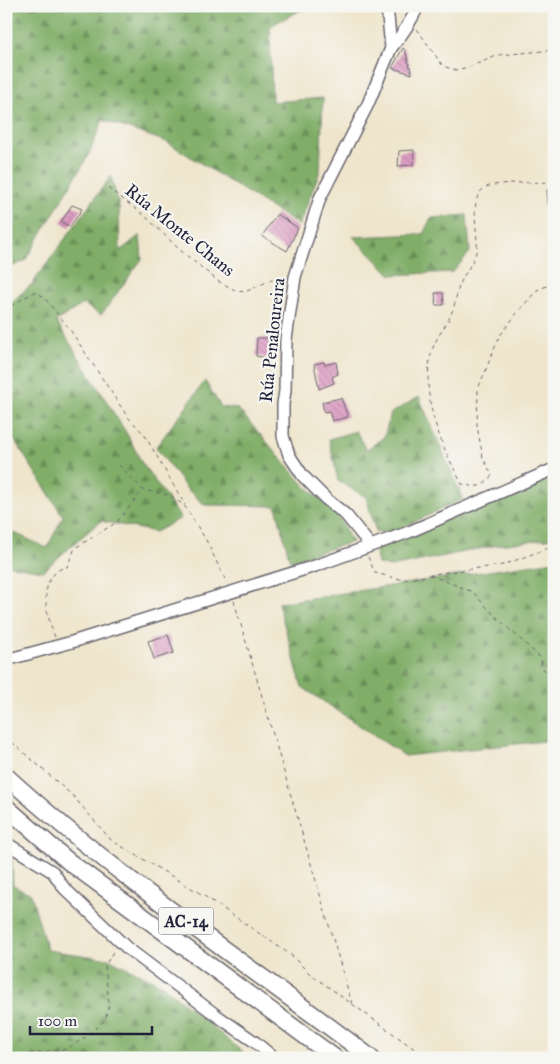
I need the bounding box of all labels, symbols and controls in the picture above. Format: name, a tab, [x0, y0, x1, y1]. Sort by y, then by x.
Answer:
street label: Rúa Monte Chans	[121, 179, 239, 281]
street label: Rúa Penaloureira	[255, 276, 290, 403]
road number: AC-14	[158, 908, 214, 934]
scale bar	[30, 1004, 152, 1036]
text: 100 m	[38, 1012, 78, 1030]

